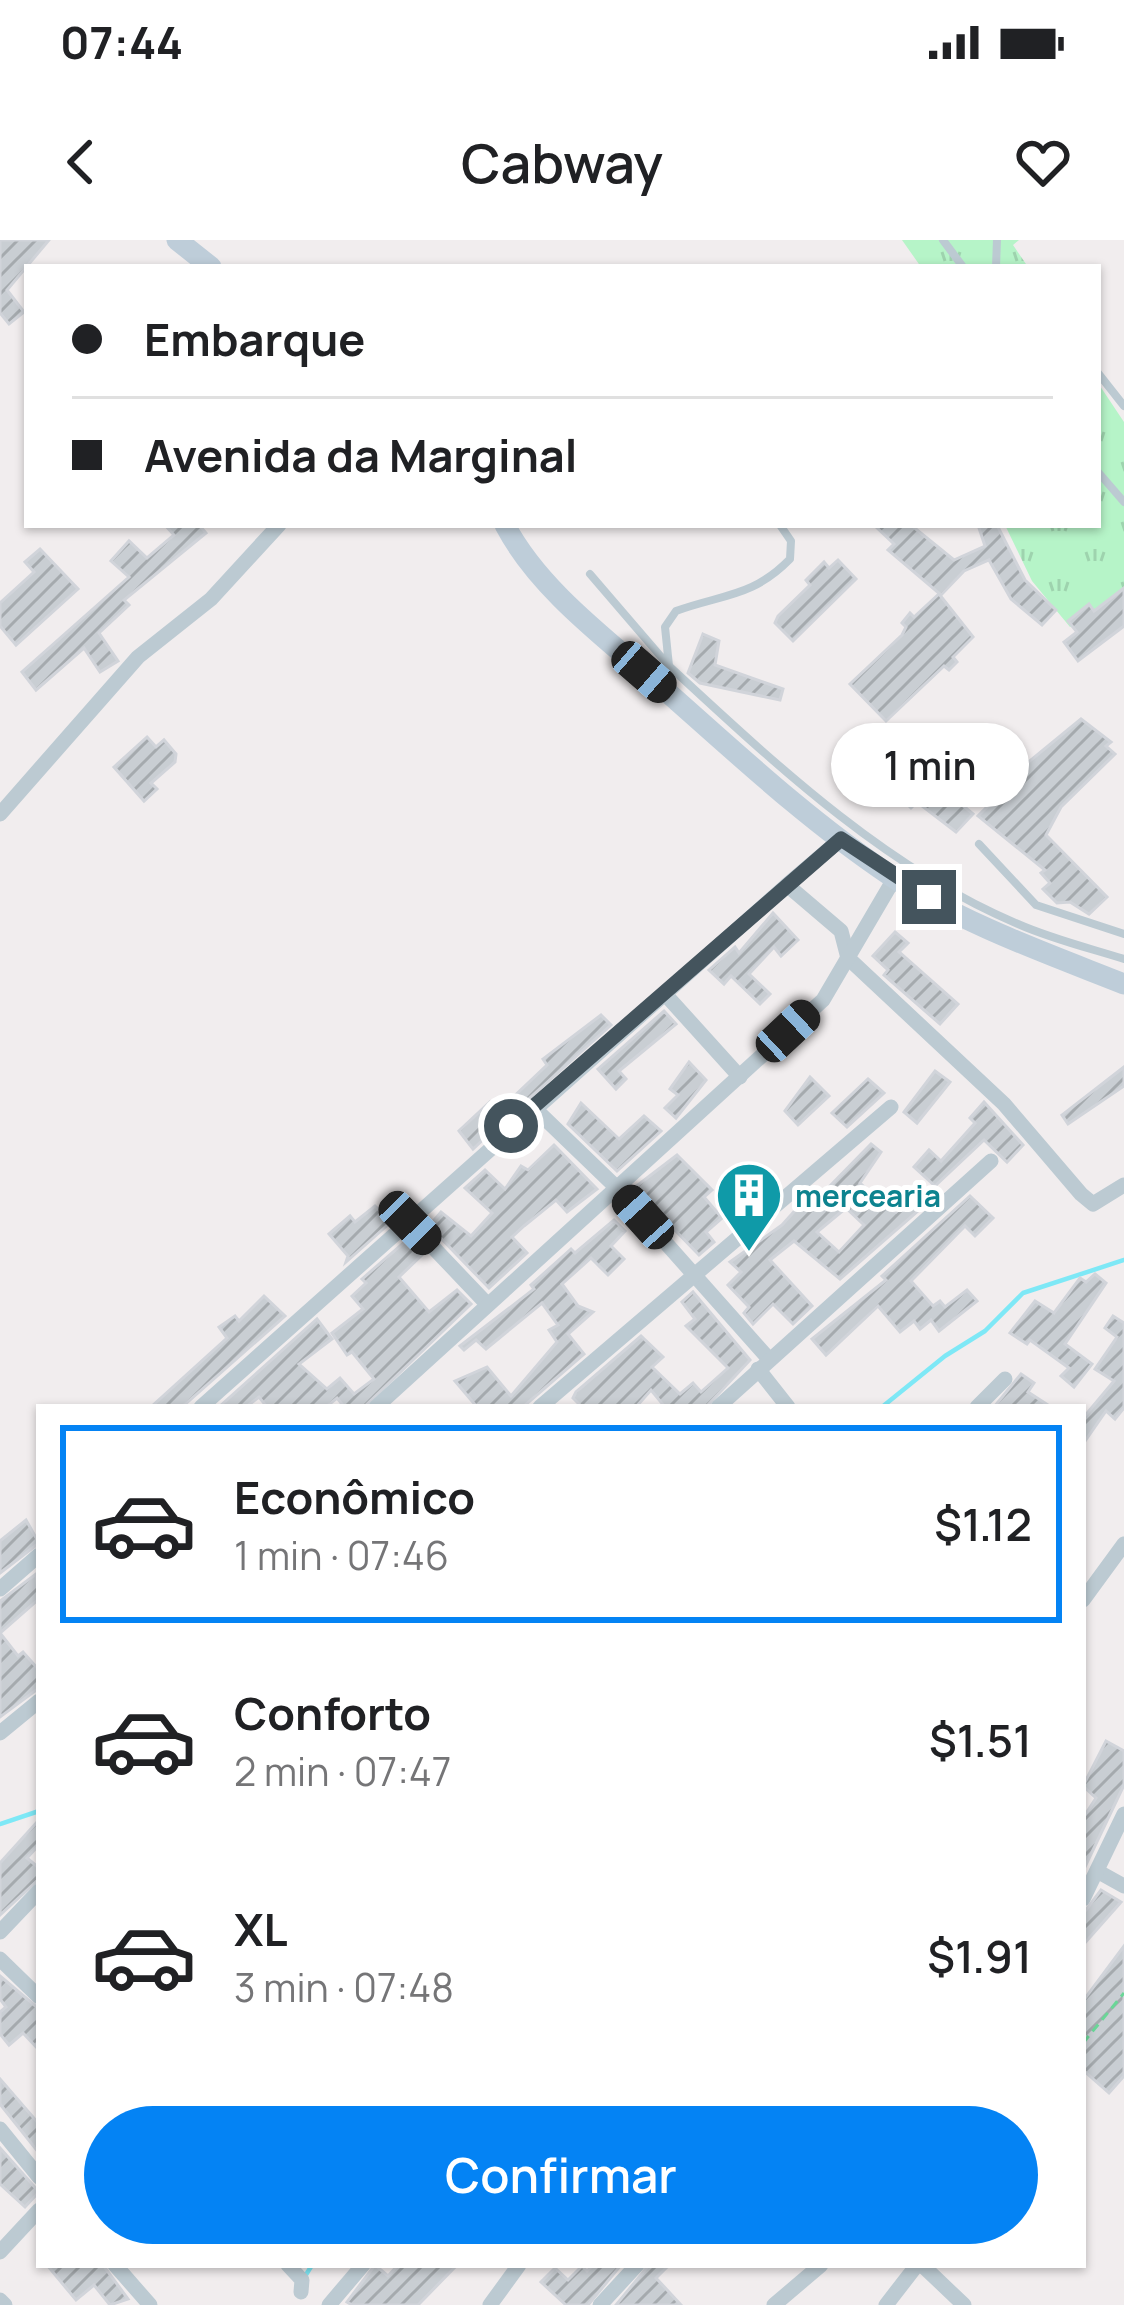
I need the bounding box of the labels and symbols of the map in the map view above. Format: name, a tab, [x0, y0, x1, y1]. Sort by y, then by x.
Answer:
car	[605, 635, 683, 709]
callout: 1 min	[830, 723, 1028, 807]
route end	[902, 870, 956, 924]
car	[749, 993, 827, 1069]
route start	[484, 1099, 538, 1153]
building icon: mercearia	[714, 1160, 784, 1254]
place label: mercearia	[795, 1175, 941, 1216]
car	[606, 1178, 680, 1256]
car	[372, 1185, 448, 1261]

